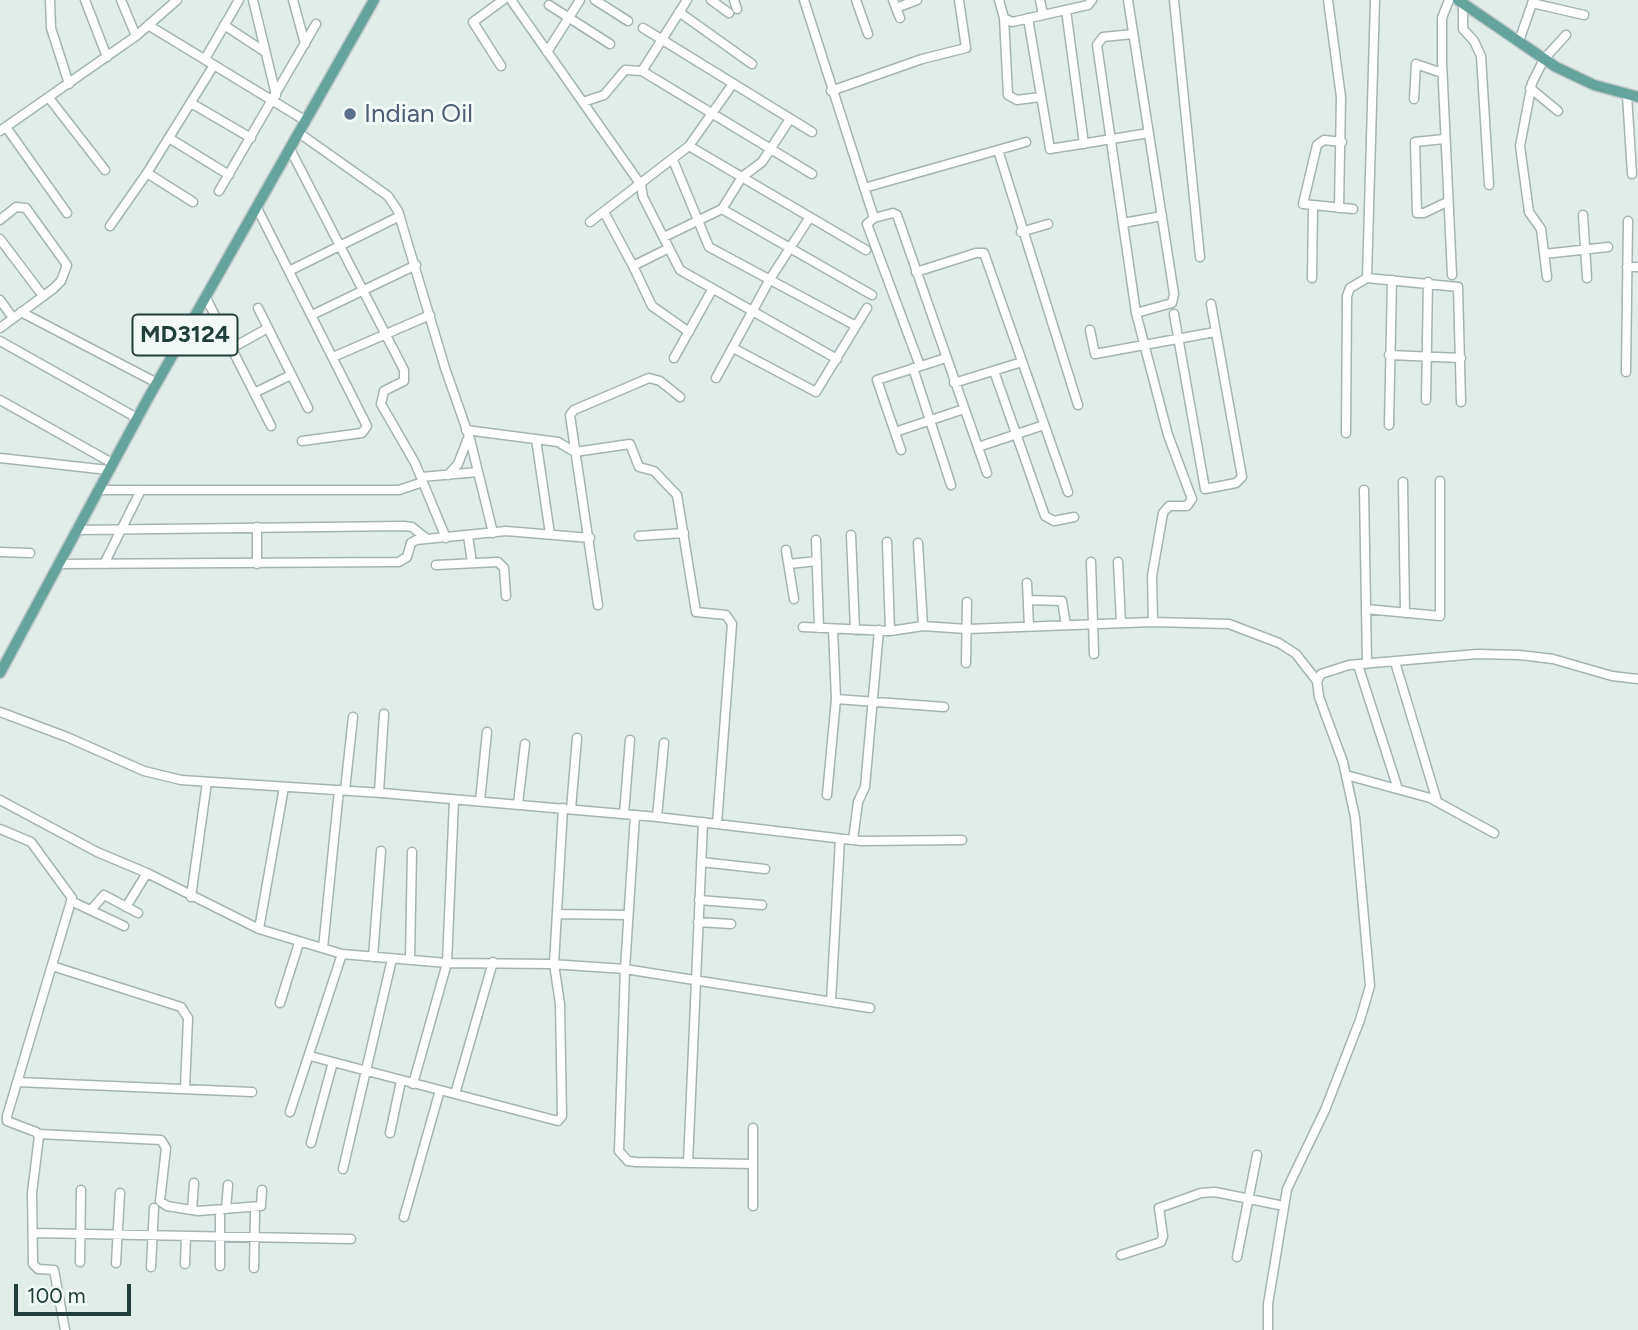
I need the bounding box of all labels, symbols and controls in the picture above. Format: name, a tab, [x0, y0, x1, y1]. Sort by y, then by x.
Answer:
place label: Indian Oil	[364, 98, 473, 130]
marker: Indian Oil	[342, 106, 358, 122]
road number: MD3124	[132, 314, 238, 356]
scale bar	[18, 1270, 135, 1314]
text: 100 m	[27, 1283, 86, 1308]

